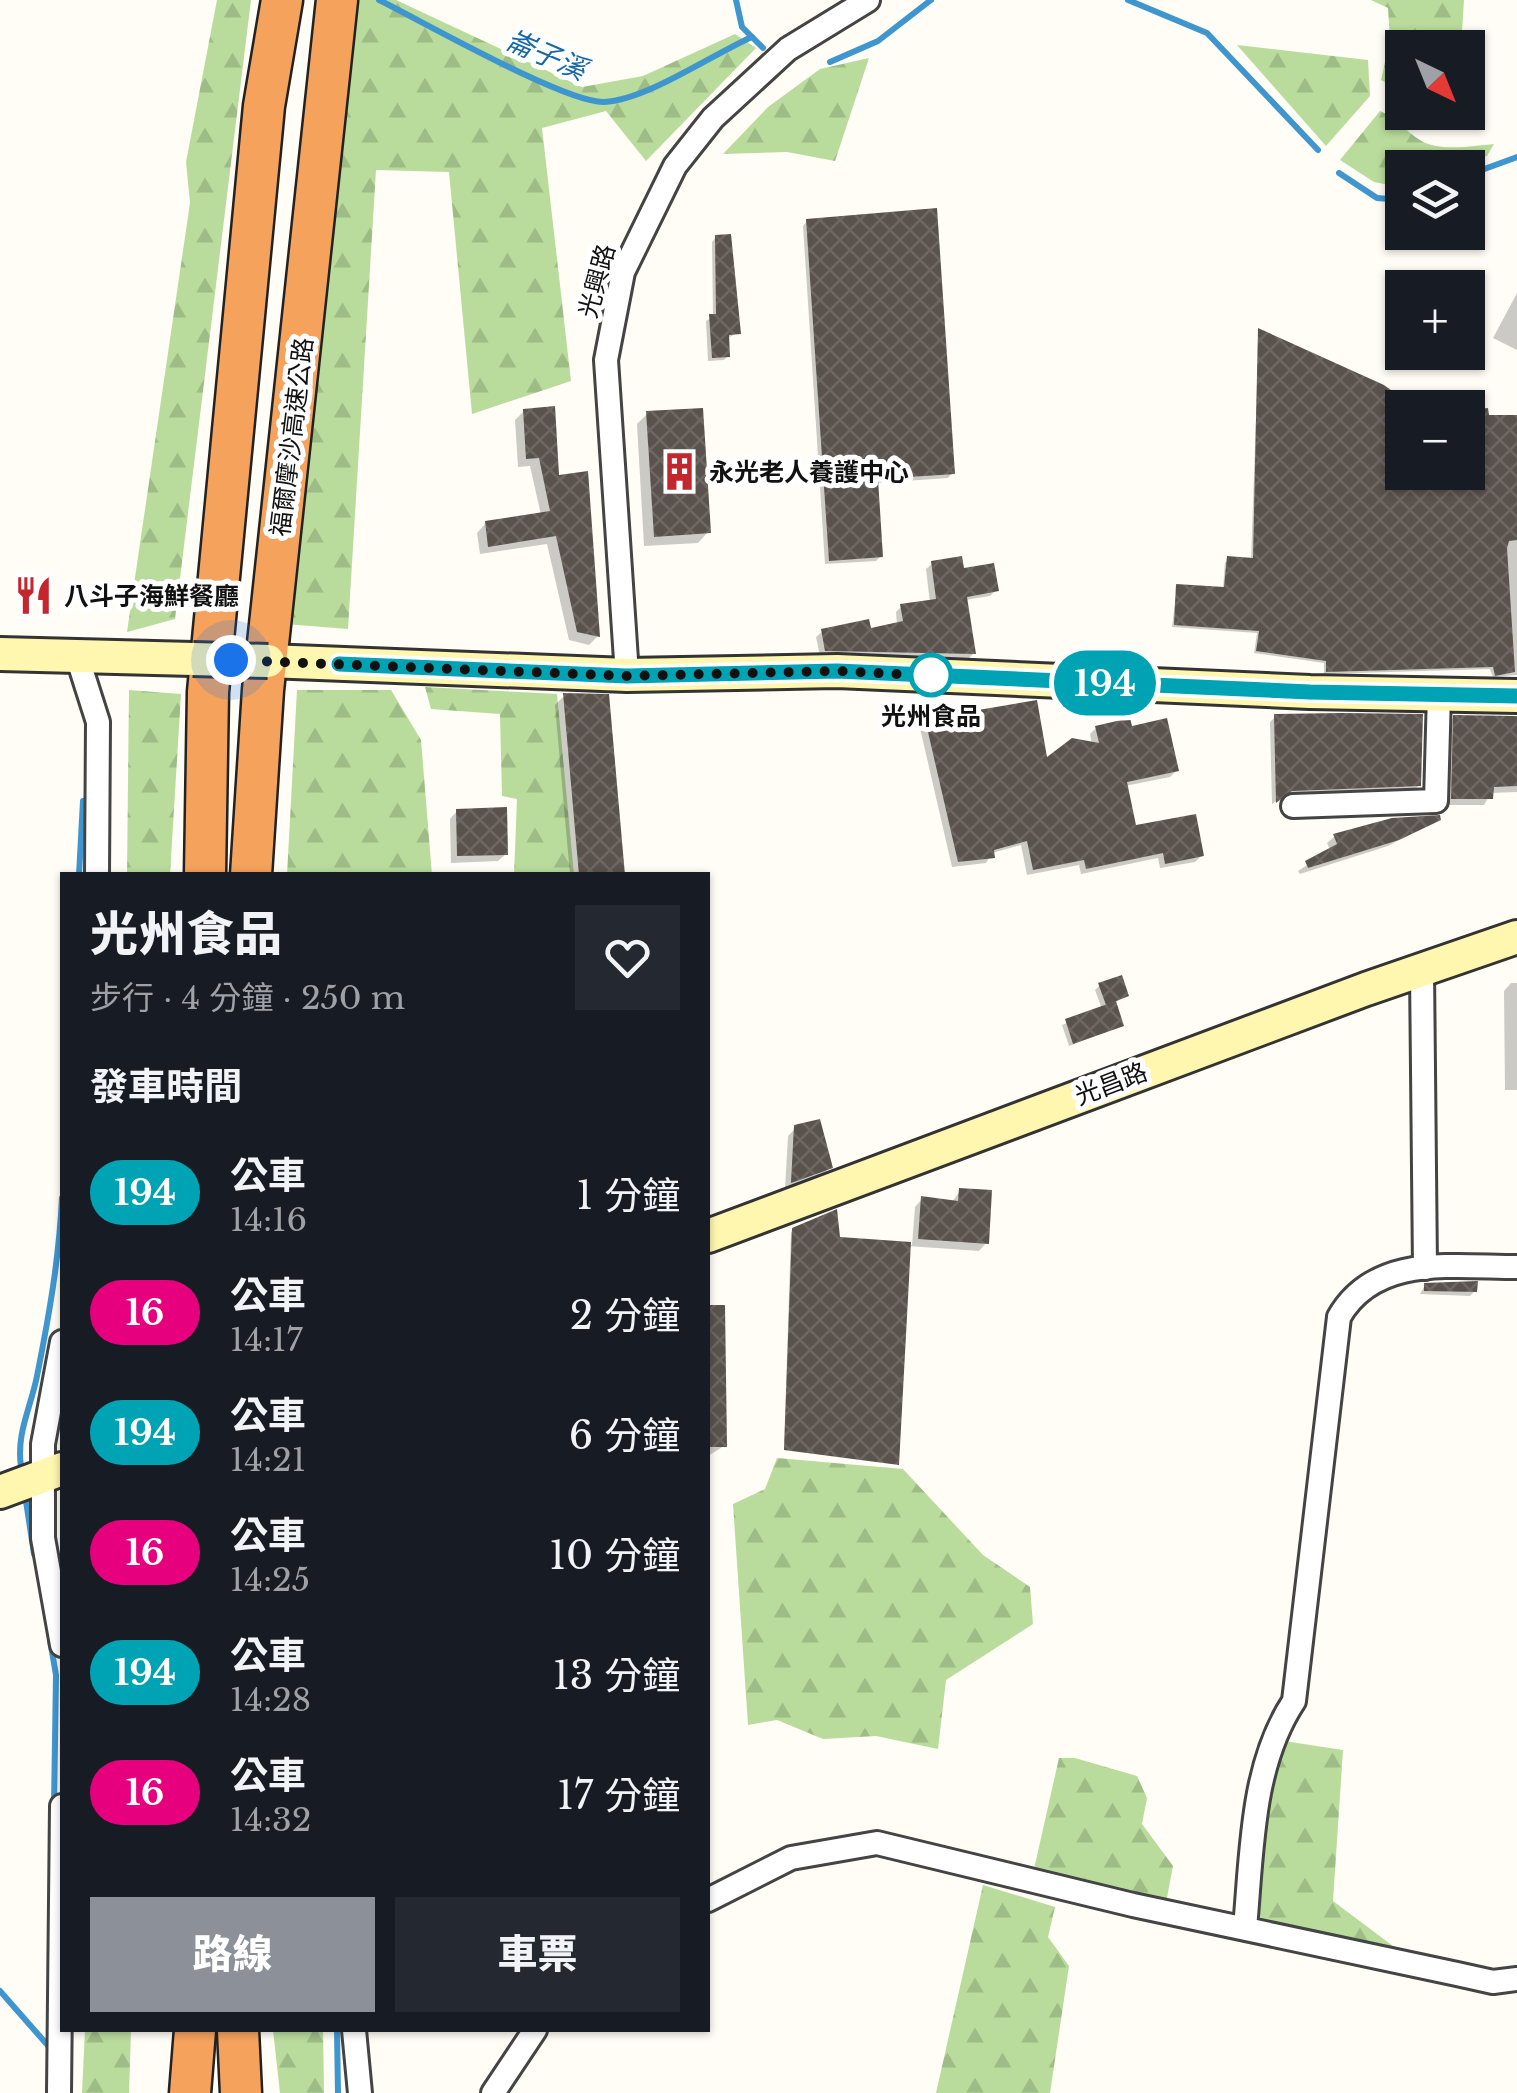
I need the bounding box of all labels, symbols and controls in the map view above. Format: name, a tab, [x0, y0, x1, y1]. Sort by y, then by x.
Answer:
water label: 崙子溪	[500, 22, 595, 89]
north arrow	[1385, 30, 1485, 130]
map controls	[1385, 30, 1485, 490]
button: layers	[1385, 150, 1485, 250]
street label: 光興路	[572, 241, 622, 321]
button: +	[1385, 270, 1485, 370]
street label: 福爾摩沙高速公路	[264, 336, 320, 538]
button: −	[1385, 390, 1485, 490]
building icon: 永光老人養護中心	[658, 451, 700, 493]
place label: 永光老人養護中心	[709, 457, 909, 488]
restaurant icon: 八斗子海鮮餐廳	[13, 575, 55, 617]
place label: 八斗子海鮮餐廳	[64, 581, 239, 612]
your location	[206, 635, 256, 685]
line badge: 194	[1048, 650, 1162, 716]
marker: 光州食品	[910, 654, 952, 696]
text: 194	[1074, 662, 1136, 705]
place label: 光州食品	[881, 701, 981, 732]
text: 光州食品	[90, 904, 282, 964]
button: heart	[575, 905, 680, 1010]
text: 步行 · 4 分鐘 · 250 m	[90, 978, 405, 1018]
street label: 光昌路	[1070, 1056, 1152, 1112]
text: 發車時間	[90, 1063, 242, 1110]
text: 公車	[230, 1152, 306, 1199]
text: 194	[114, 1171, 176, 1214]
text: 1 分鐘	[576, 1172, 680, 1219]
text: 14:16	[230, 1200, 307, 1240]
text: 公車	[230, 1272, 306, 1319]
text: 16	[126, 1291, 164, 1334]
text: 2 分鐘	[570, 1292, 680, 1339]
text: 14:17	[230, 1320, 302, 1360]
text: 公車	[230, 1392, 306, 1439]
text: 194	[114, 1411, 176, 1454]
text: 6 分鐘	[569, 1412, 680, 1459]
text: 14:21	[230, 1440, 306, 1480]
text: 公車	[230, 1512, 306, 1559]
text: 16	[126, 1531, 164, 1574]
text: 10 分鐘	[549, 1532, 680, 1579]
text: 14:25	[230, 1560, 310, 1600]
text: 公車	[230, 1632, 306, 1679]
text: 194	[114, 1651, 176, 1694]
text: 13 分鐘	[553, 1652, 680, 1699]
text: 14:28	[230, 1680, 311, 1720]
text: 公車	[230, 1752, 306, 1799]
text: 16	[126, 1771, 164, 1814]
text: 17 分鐘	[557, 1772, 680, 1819]
text: 14:32	[230, 1800, 312, 1840]
button: 路線	[90, 1897, 375, 2012]
button: 車票	[395, 1897, 680, 2012]

